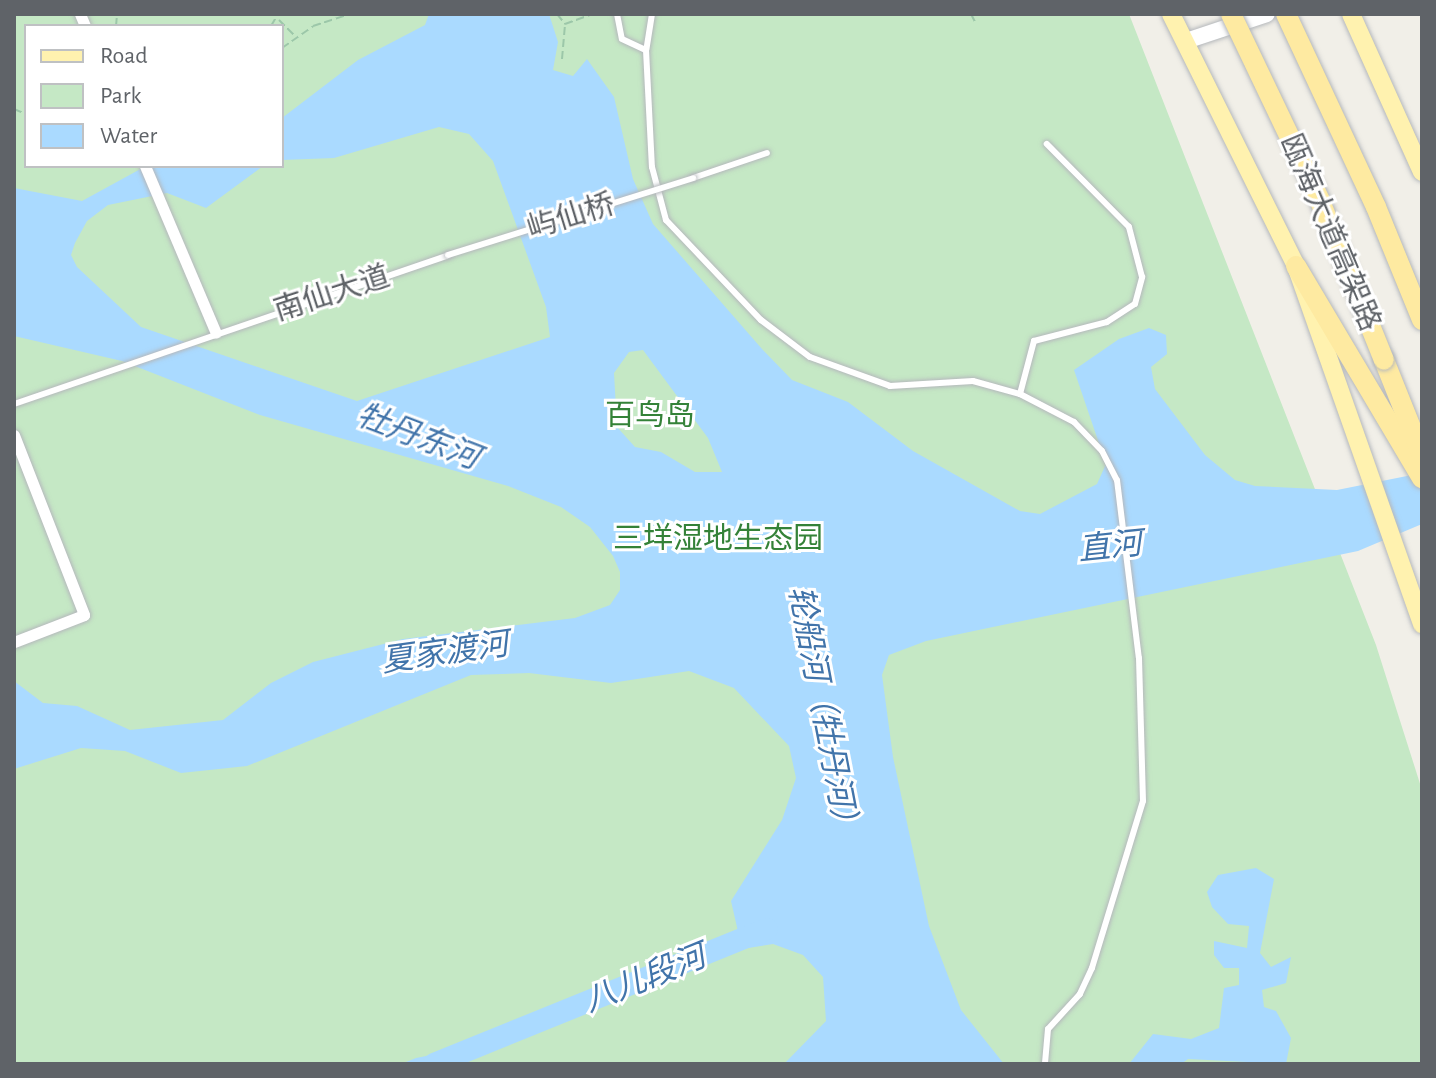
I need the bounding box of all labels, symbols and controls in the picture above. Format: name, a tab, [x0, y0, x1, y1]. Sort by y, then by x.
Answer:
legend	[24, 24, 284, 168]
text: Road	[100, 44, 148, 68]
text: Park	[100, 84, 141, 108]
text: Water	[100, 124, 157, 148]
street label: 瓯海大道高架路	[1272, 129, 1388, 337]
street label: 屿仙桥	[523, 187, 619, 247]
street label: 南仙大道	[269, 258, 395, 330]
water label: 牡丹东河	[351, 396, 485, 478]
park label: 百鸟岛	[605, 398, 695, 434]
park label: 三垟湿地生态园	[613, 521, 823, 557]
water label: 直河	[1076, 525, 1144, 569]
water label: 轮船河（牡丹河）	[780, 583, 866, 841]
water label: 夏家渡河	[379, 625, 511, 681]
water label: 八儿段河	[578, 937, 712, 1021]

